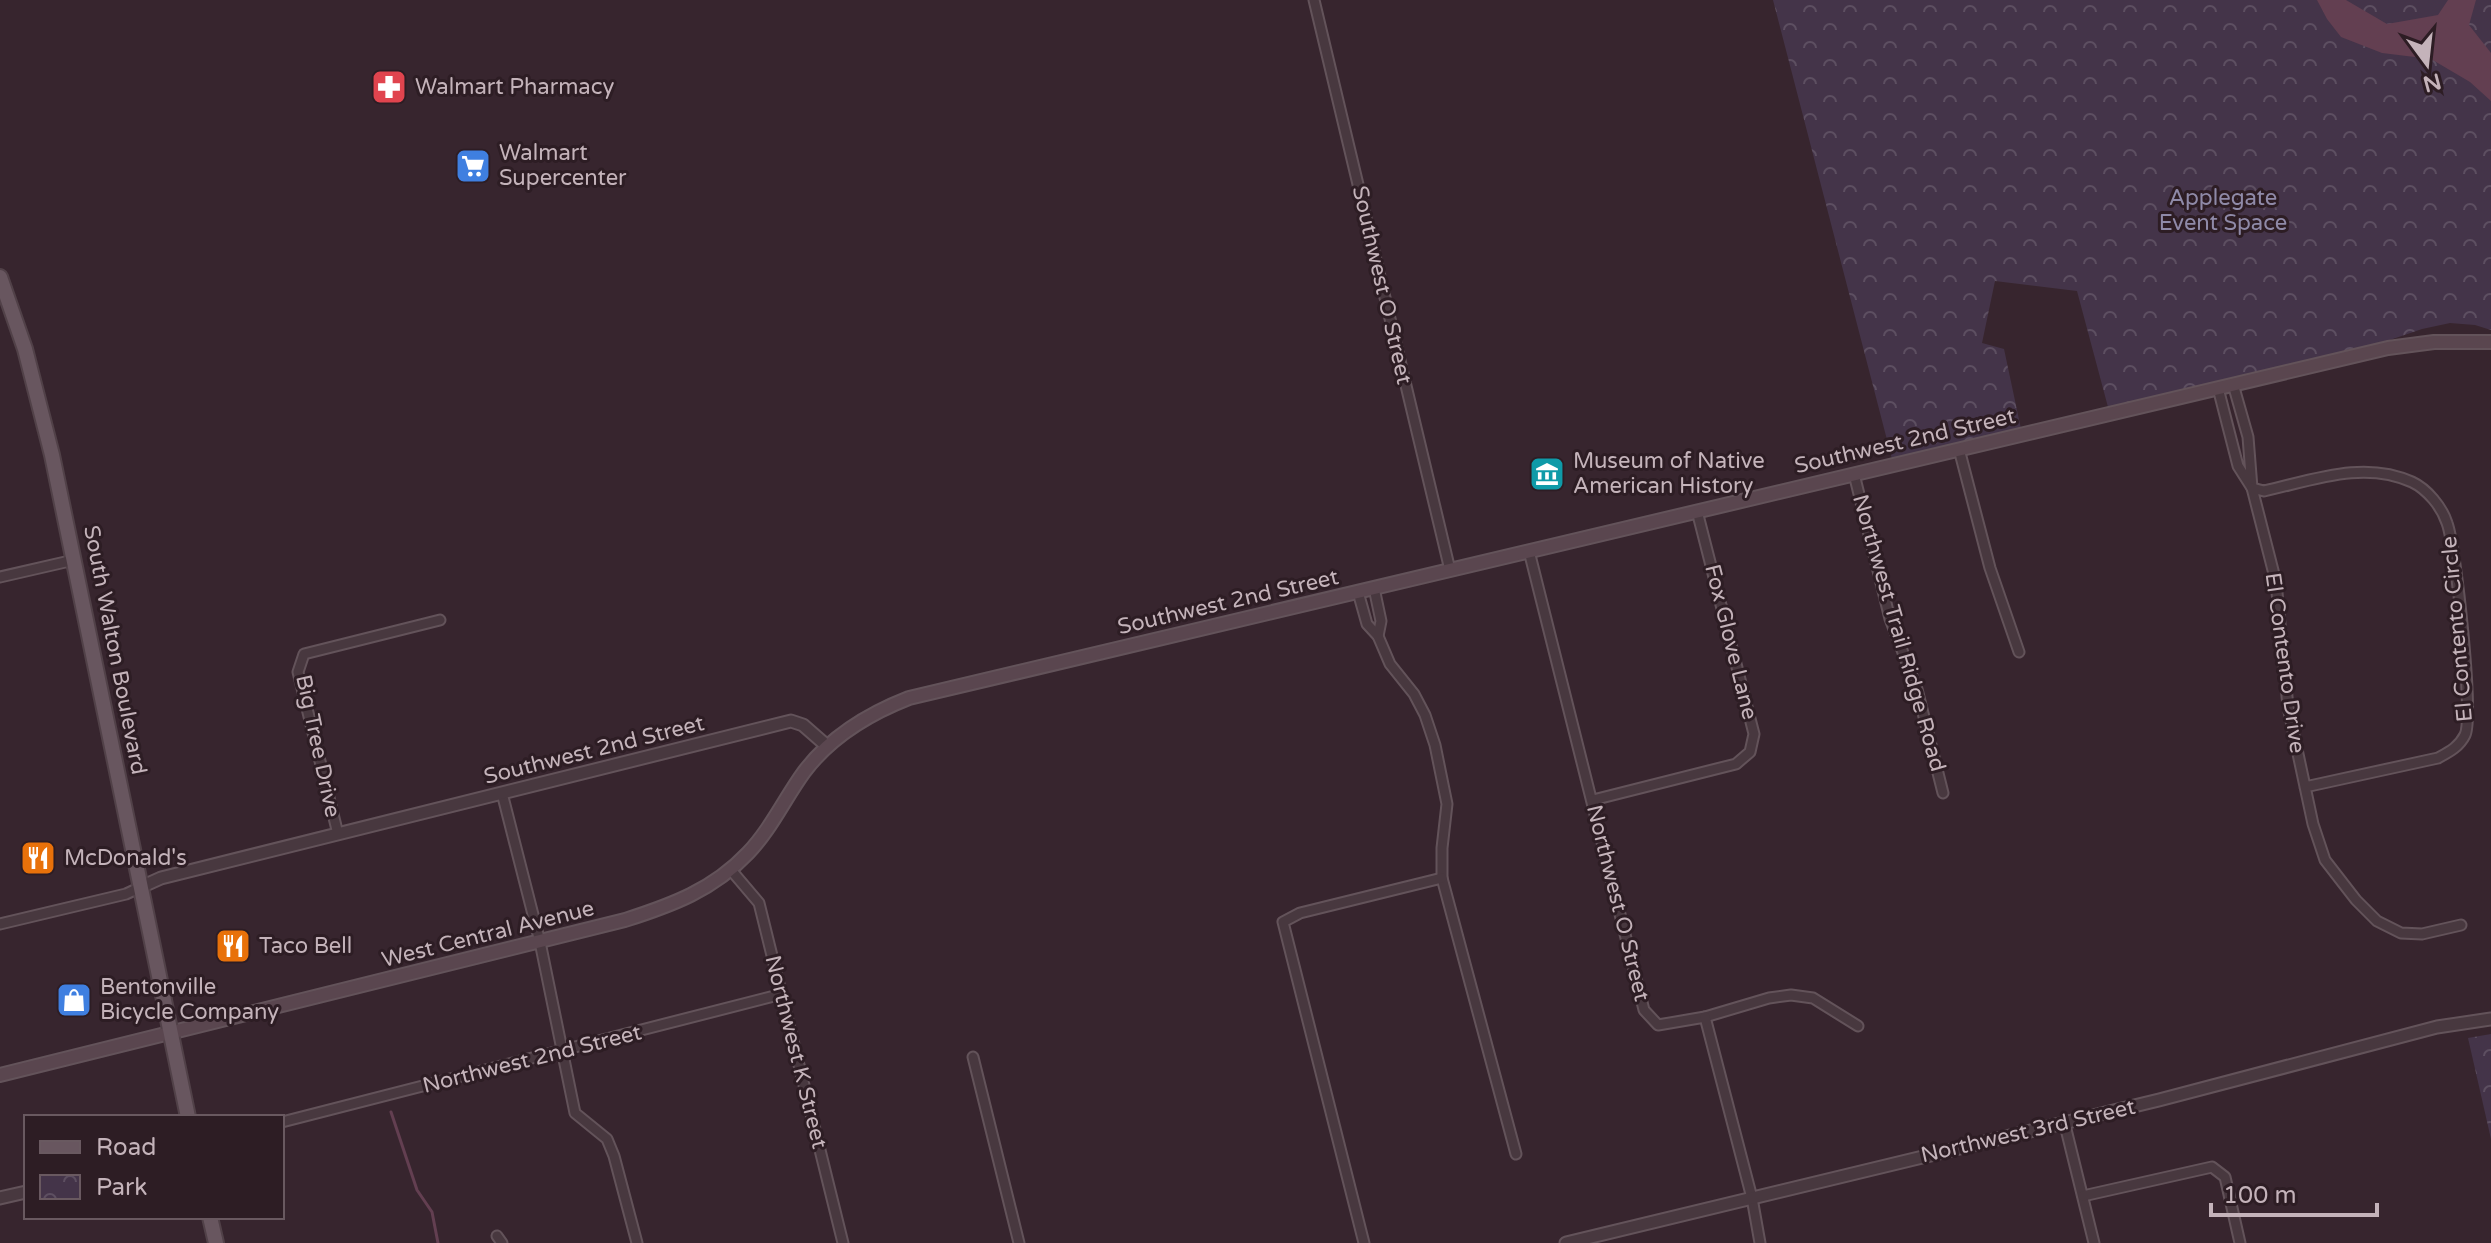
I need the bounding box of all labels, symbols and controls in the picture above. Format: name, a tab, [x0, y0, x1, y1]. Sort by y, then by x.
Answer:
north arrow	[2387, 24, 2467, 104]
pharmacy icon: Walmart Pharmacy	[370, 68, 408, 106]
text: N	[2420, 68, 2444, 97]
place label: Walmart Pharmacy	[415, 74, 614, 100]
place label: Walmart Supercenter	[499, 140, 627, 191]
supermarket icon: Walmart Supercenter	[454, 147, 492, 185]
street label: Southwest O Street	[1347, 183, 1417, 387]
park label: Applegate Event Space	[2159, 185, 2287, 236]
street label: Southwest 2nd Street	[1792, 403, 2018, 479]
place label: Museum of Native American History	[1573, 448, 1765, 499]
museum icon: Museum of Native American History	[1528, 455, 1566, 493]
street label: Northwest Trail Ridge Road	[1847, 491, 1951, 775]
street label: South Walton Boulevard	[78, 523, 152, 777]
street label: El Contento Circle	[2436, 535, 2478, 723]
street label: Fox Glove Lane	[1699, 562, 1763, 722]
street label: Southwest 2nd Street	[1115, 564, 1341, 640]
street label: El Contento Drive	[2259, 571, 2311, 755]
street label: Big Tree Drive	[290, 672, 346, 820]
street label: Southwest 2nd Street	[481, 710, 707, 790]
street label: Northwest O Street	[1581, 802, 1655, 1004]
restaurant icon: McDonald's	[19, 839, 57, 877]
place label: McDonald's	[64, 845, 187, 871]
street label: West Central Avenue	[379, 895, 597, 973]
restaurant icon: Taco Bell	[214, 927, 252, 965]
place label: Taco Bell	[259, 933, 352, 959]
street label: Northwest K Street	[759, 953, 833, 1151]
place label: Bentonville Bicycle Company	[100, 974, 279, 1025]
shop icon: Bentonville Bicycle Company	[55, 981, 93, 1019]
street label: Northwest 2nd Street	[420, 1019, 644, 1099]
street label: Northwest 3rd Street	[1918, 1094, 2138, 1168]
legend	[24, 1115, 284, 1219]
text: Road	[96, 1133, 156, 1162]
scale bar	[2211, 1167, 2377, 1217]
text: Park	[96, 1173, 147, 1202]
text: 100 m	[2223, 1181, 2297, 1210]

